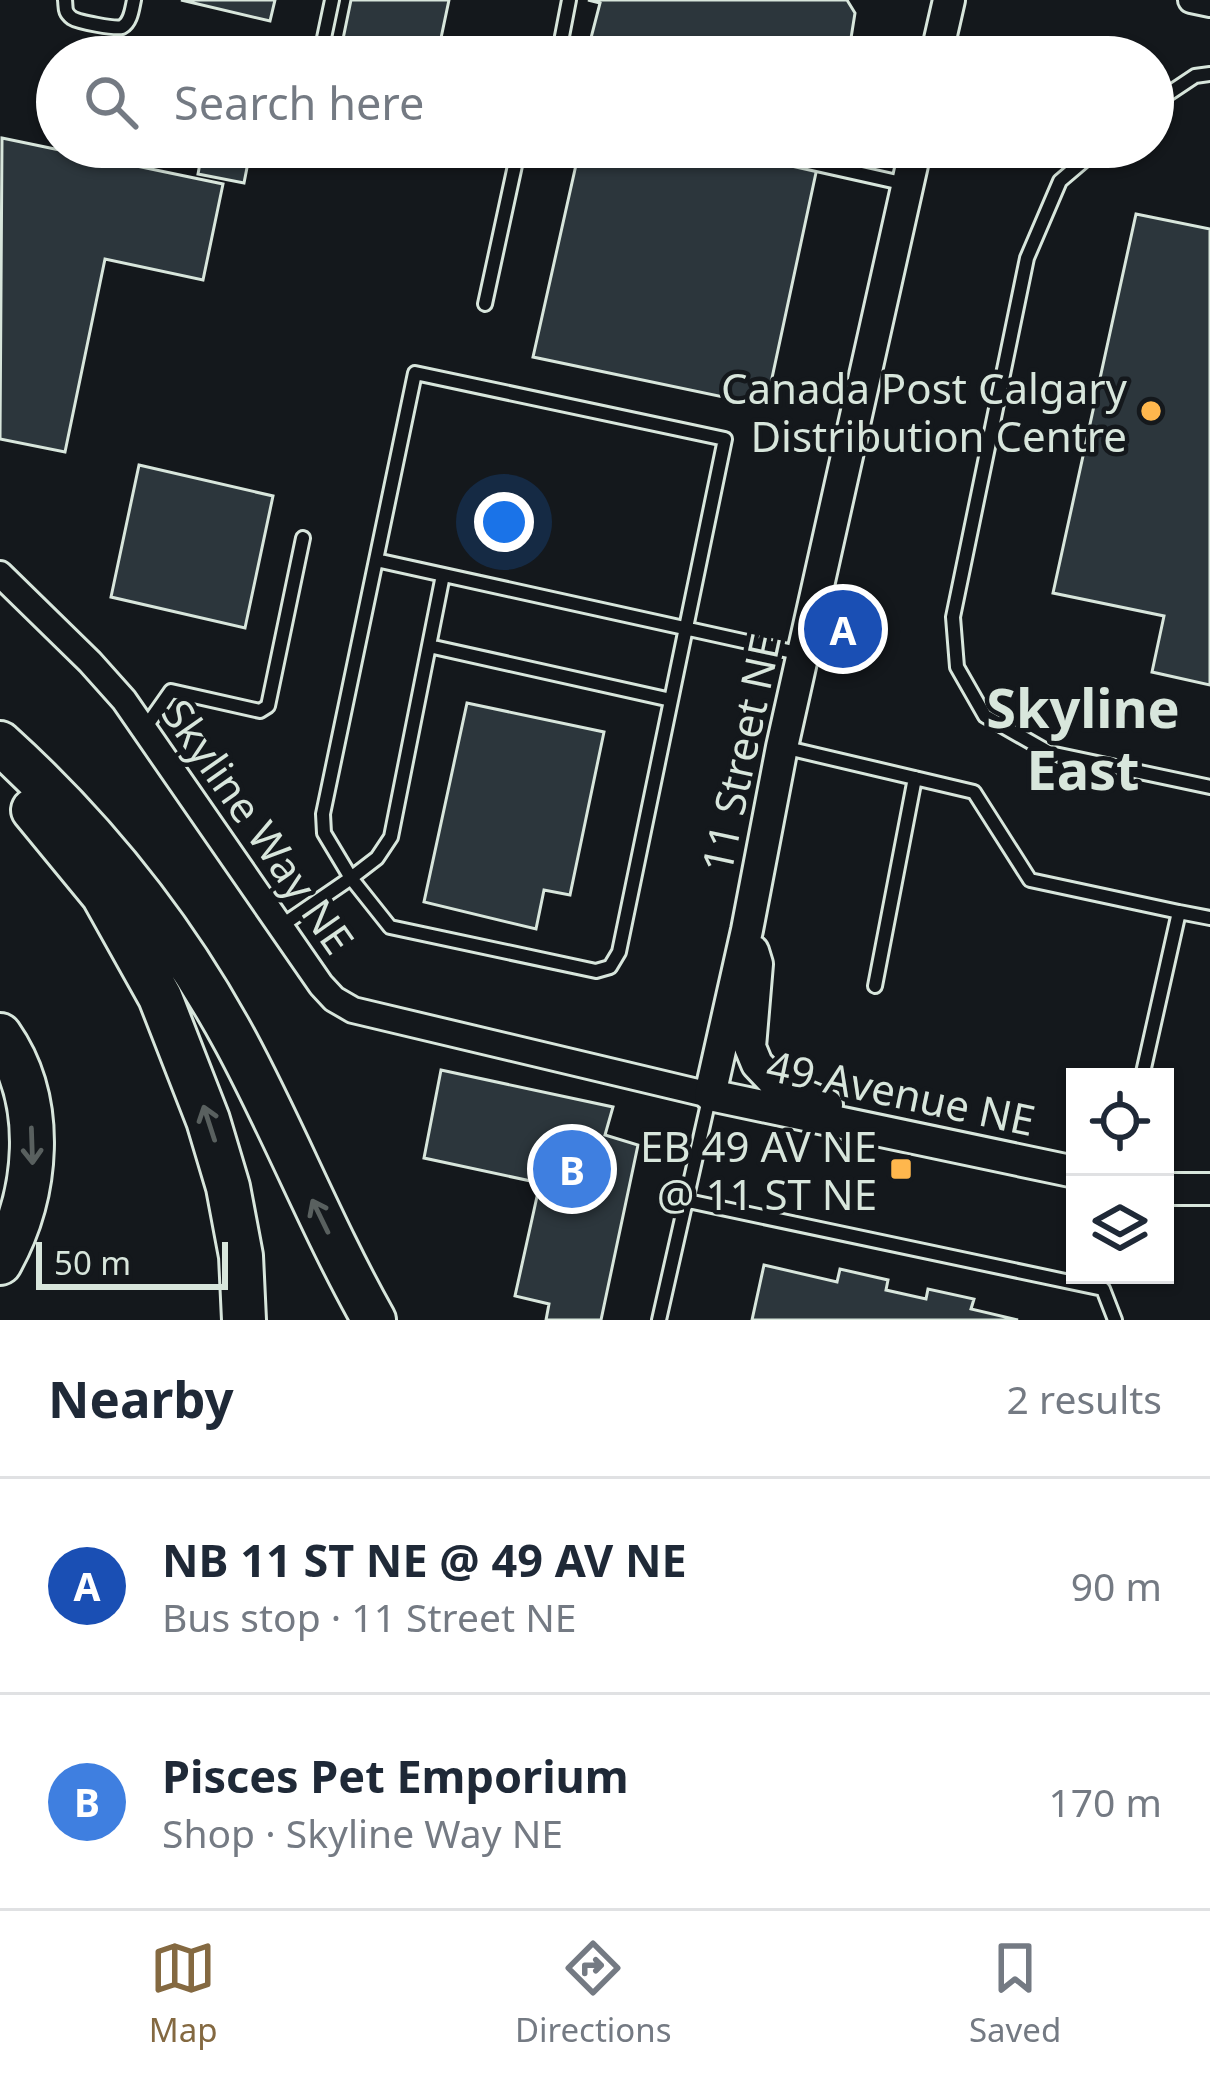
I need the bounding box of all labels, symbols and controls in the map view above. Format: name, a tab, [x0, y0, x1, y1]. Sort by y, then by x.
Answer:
search box	[36, 36, 1174, 168]
icon: search	[78, 69, 144, 135]
text: Search here	[174, 72, 424, 133]
place label: Canada Post Calgary Distribution Centre	[721, 359, 1128, 464]
marker: Canada Post Calgary Distribution Centre	[1138, 398, 1164, 424]
your location	[474, 492, 534, 552]
pin: A	[804, 584, 882, 674]
street label: 11 Street NE	[687, 629, 793, 877]
district label: Skyline East	[986, 670, 1180, 806]
street label: Skyline Way NE	[150, 687, 368, 965]
street label: 49 Avenue NE	[762, 1036, 1040, 1148]
map controls	[1066, 1068, 1174, 1284]
button: locate	[1066, 1068, 1174, 1176]
one-way arrow	[196, 1105, 218, 1143]
place label: EB 49 AV NE @ 11 ST NE	[640, 1117, 877, 1222]
pin: B	[533, 1124, 611, 1214]
one-way arrow	[20, 1126, 43, 1165]
marker: EB 49 AV NE @ 11 ST NE	[888, 1156, 914, 1182]
button: layers	[1066, 1176, 1174, 1284]
one-way arrow	[308, 1199, 331, 1234]
scale bar	[36, 1236, 228, 1289]
text: 50 m	[54, 1240, 131, 1285]
text: Nearby	[48, 1363, 234, 1433]
text: 2 results	[1007, 1372, 1162, 1425]
text: NB 11 ST NE @ 49 AV NE	[162, 1529, 687, 1590]
text: A	[74, 1559, 101, 1612]
text: 90 m	[1071, 1559, 1162, 1612]
text: Bus stop · 11 Street NE	[162, 1590, 576, 1643]
text: Pisces Pet Emporium	[162, 1745, 629, 1806]
text: B	[74, 1775, 100, 1828]
text: 170 m	[1048, 1775, 1162, 1828]
text: Shop · Skyline Way NE	[162, 1806, 563, 1859]
tab: Map	[149, 1935, 217, 2052]
tab: Directions	[515, 1935, 672, 2052]
tab: Saved	[969, 1935, 1061, 2052]

